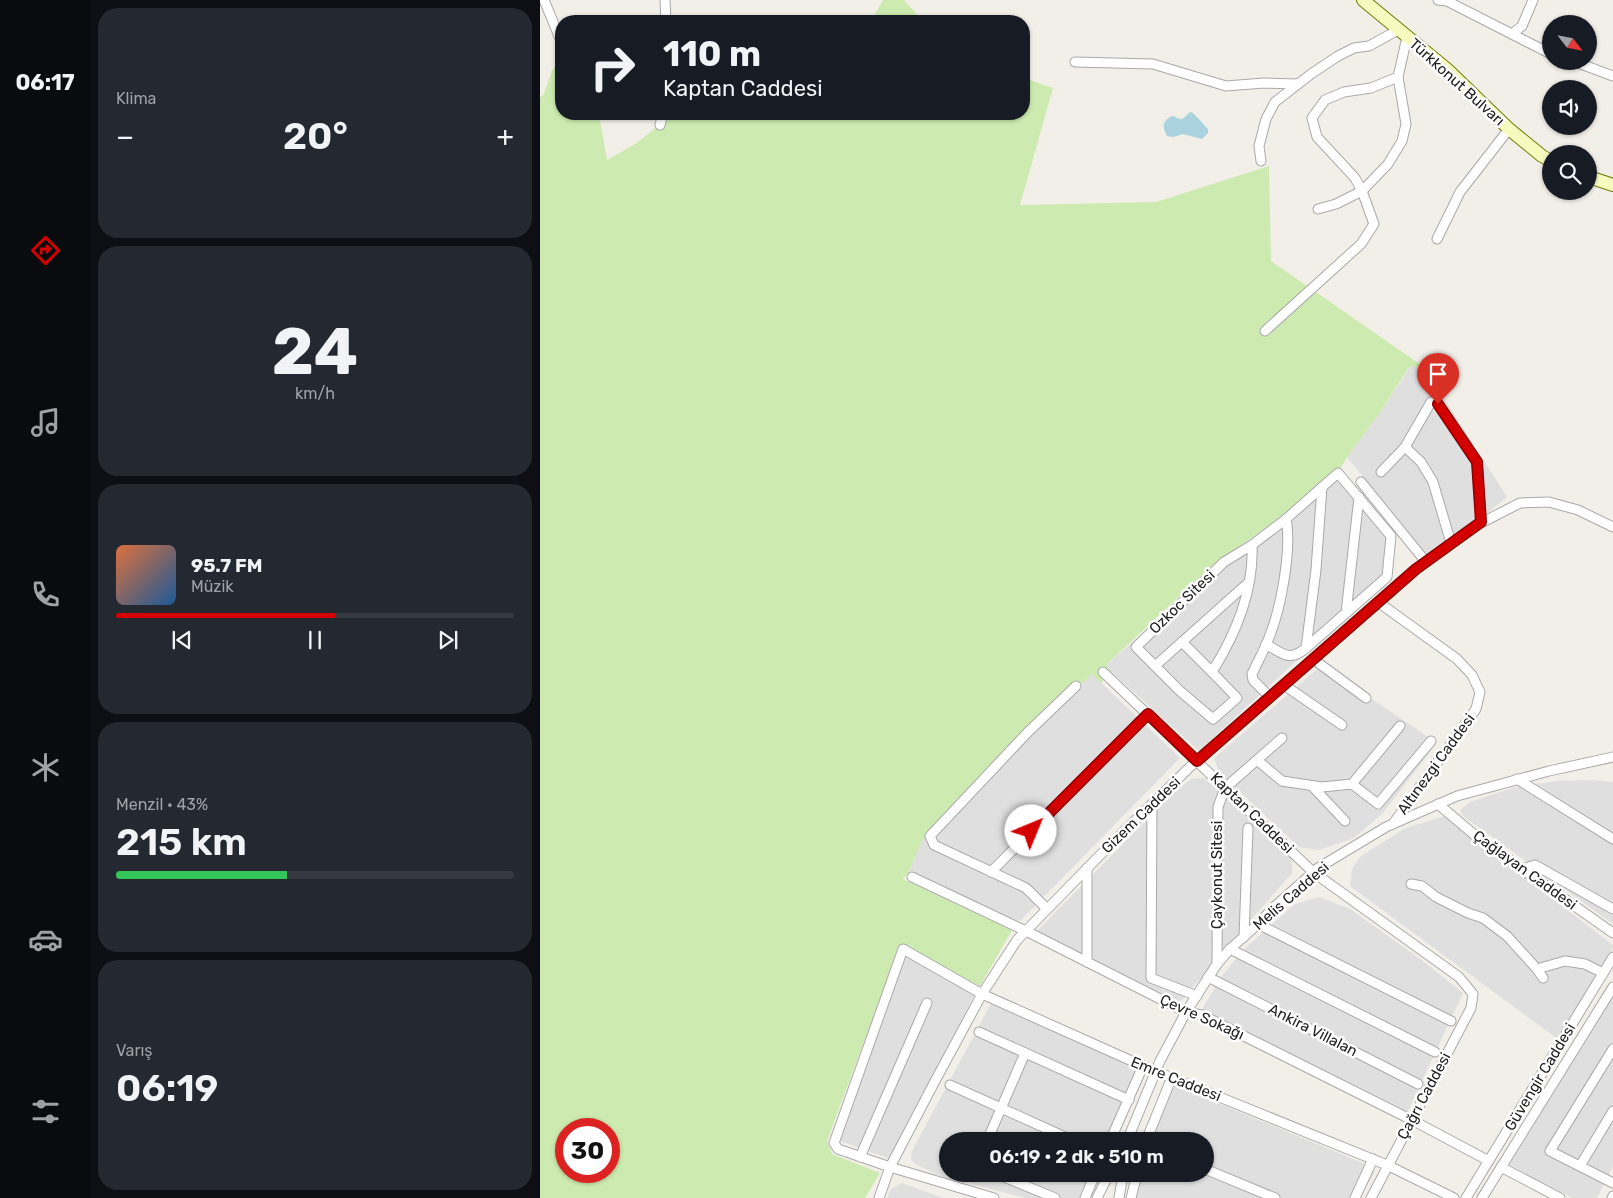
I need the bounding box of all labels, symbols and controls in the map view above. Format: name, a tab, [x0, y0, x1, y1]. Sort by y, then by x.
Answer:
north arrow	[1542, 15, 1598, 70]
map controls	[1542, 15, 1597, 200]
text: 110 m	[663, 33, 761, 75]
icon: right	[580, 35, 645, 100]
street label: Türkkonut Bulvarı	[1406, 35, 1508, 129]
text: 06:17	[15, 69, 75, 96]
text: Kaptan Caddesi	[663, 75, 823, 102]
button: sound	[1542, 80, 1597, 135]
text: Klima	[116, 89, 156, 108]
text: 20°	[283, 113, 348, 159]
text: −	[116, 120, 134, 153]
text: +	[497, 120, 514, 153]
button: search	[1542, 145, 1597, 200]
icon: directions	[28, 233, 63, 268]
text: 24	[272, 313, 358, 390]
pin	[1417, 353, 1459, 404]
icon: arrive	[1424, 360, 1452, 388]
text: km/h	[295, 384, 335, 403]
icon: music	[28, 405, 63, 440]
text: 95.7 FM	[191, 554, 263, 577]
street label: Ozkoc Sitesi	[1145, 566, 1219, 638]
icon: phone	[28, 577, 63, 612]
text: Müzik	[191, 577, 234, 596]
icon: previous	[168, 626, 196, 654]
icon: pause	[301, 626, 329, 654]
icon: next	[434, 626, 462, 654]
street label: Altınezgi Caddesi	[1393, 710, 1479, 818]
icon: climate	[28, 750, 63, 785]
street label: Kaptan Caddesi	[1207, 769, 1297, 857]
street label: Gizem Caddesi	[1098, 773, 1184, 857]
text: Menzil · 43%	[116, 795, 208, 814]
position arrow	[1004, 804, 1056, 856]
text: 215 km	[116, 819, 247, 865]
street label: Çaykonut Sitesi	[1208, 821, 1226, 929]
street label: Çağlayan Caddesi	[1470, 826, 1580, 914]
street label: Melis Caddesi	[1249, 858, 1333, 934]
icon: car	[28, 922, 63, 957]
street label: Çevre Sokağı	[1157, 990, 1247, 1044]
street label: Ankira Villalan	[1265, 1000, 1361, 1060]
street label: Güvengir Caddesi	[1501, 1020, 1579, 1134]
text: Varış	[116, 1041, 153, 1060]
street label: Çağrı Caddesi	[1394, 1049, 1454, 1143]
street label: Emre Caddesi	[1128, 1053, 1224, 1105]
text: 06:19	[116, 1065, 219, 1111]
icon: filters	[28, 1094, 63, 1129]
speed limit sign: 30	[555, 1118, 620, 1183]
text: 06:19 · 2 dk · 510 m	[989, 1145, 1164, 1168]

